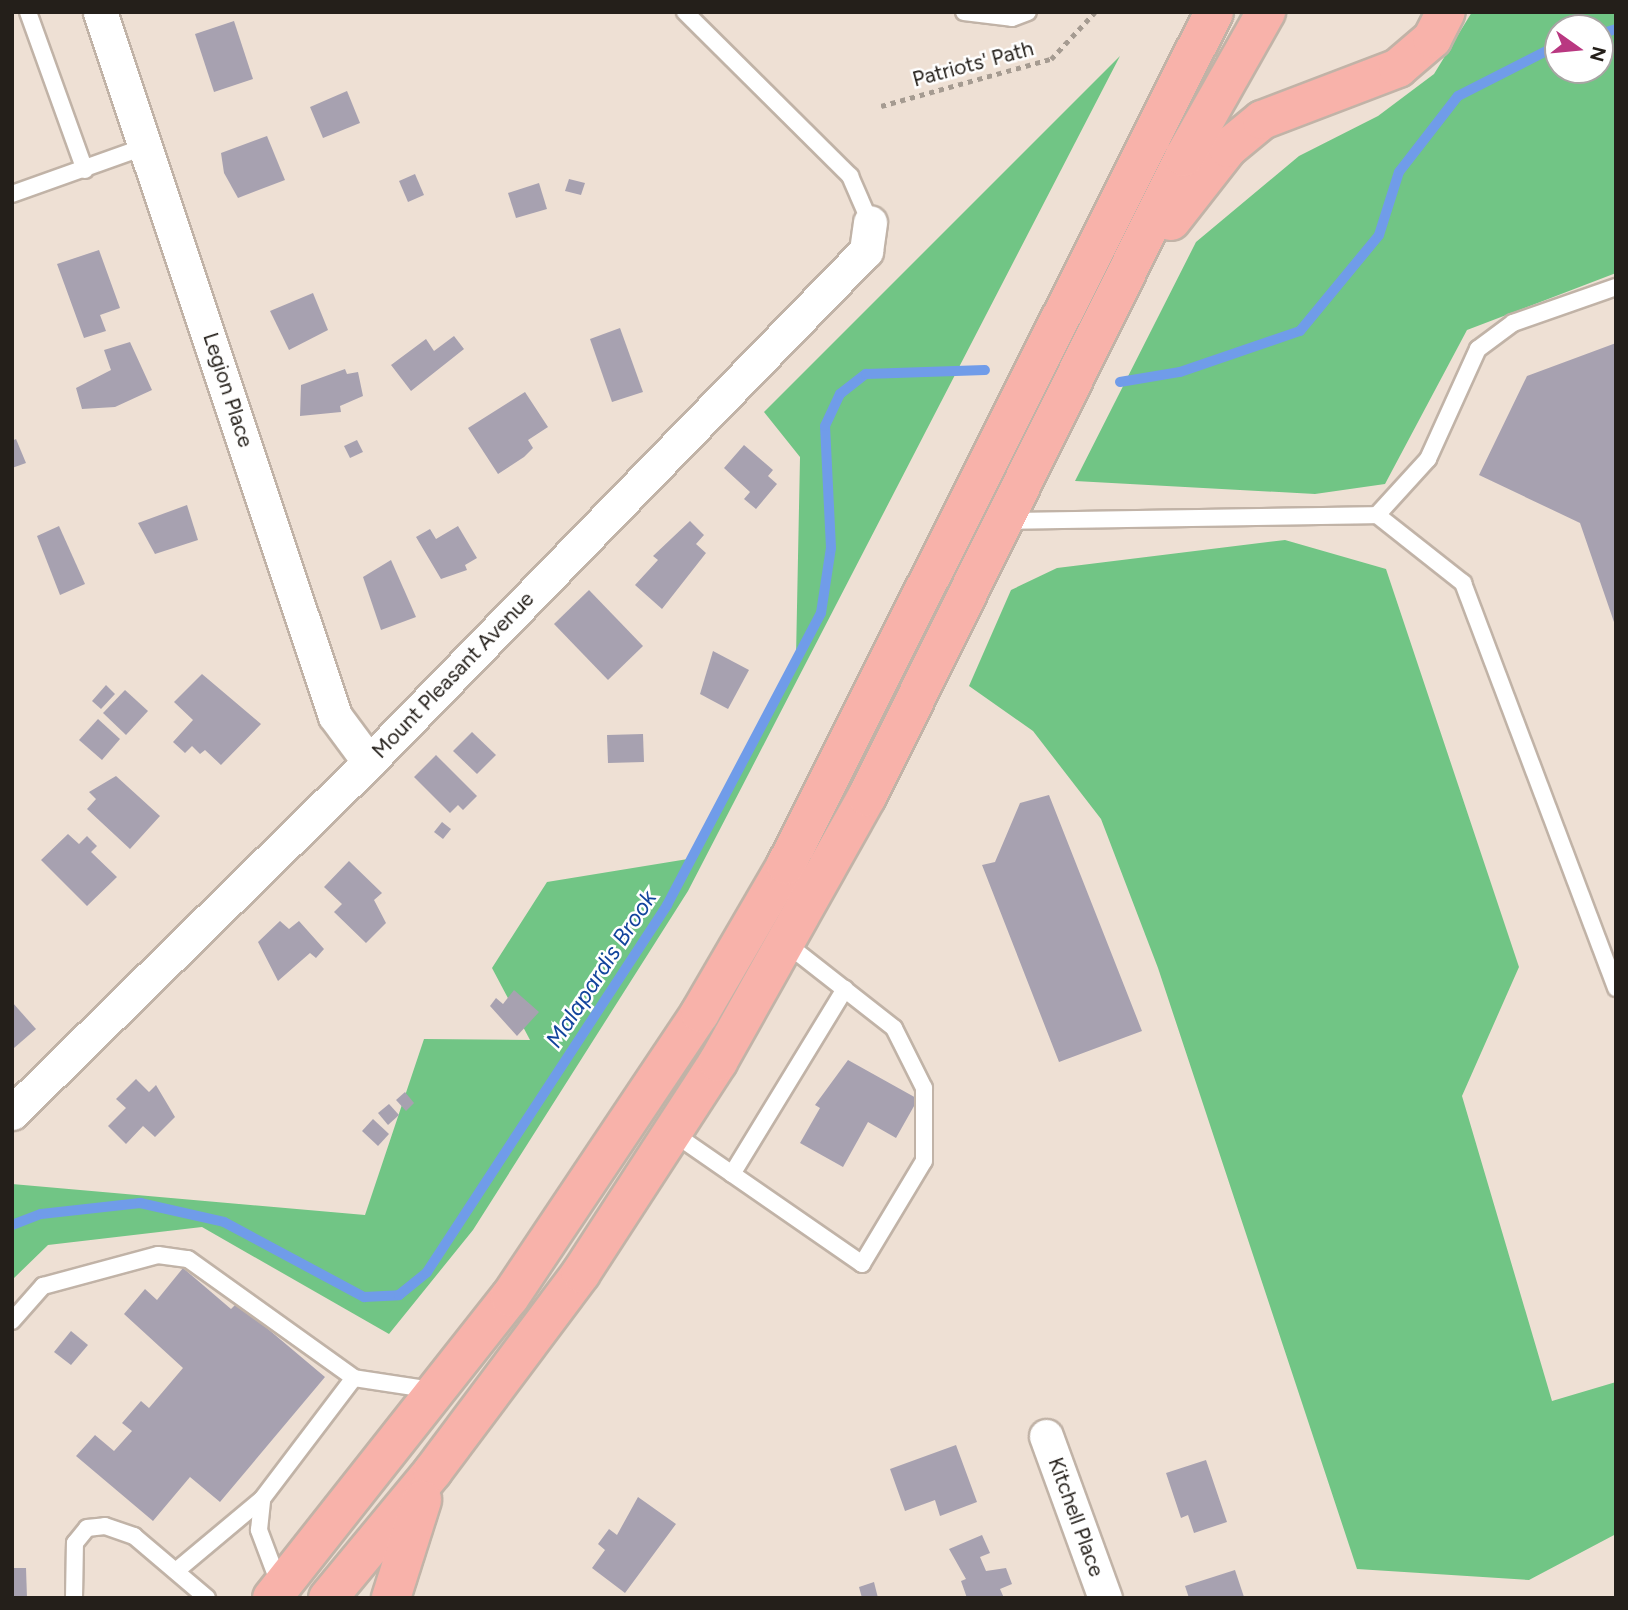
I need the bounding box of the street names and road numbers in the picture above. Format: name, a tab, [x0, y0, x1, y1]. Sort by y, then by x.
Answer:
street label: Patriots' Path	[910, 36, 1036, 92]
street label: Legion Place	[198, 330, 258, 450]
street label: Mount Pleasant Avenue	[367, 586, 539, 764]
street label: Kitchell Place	[1043, 1454, 1109, 1580]

